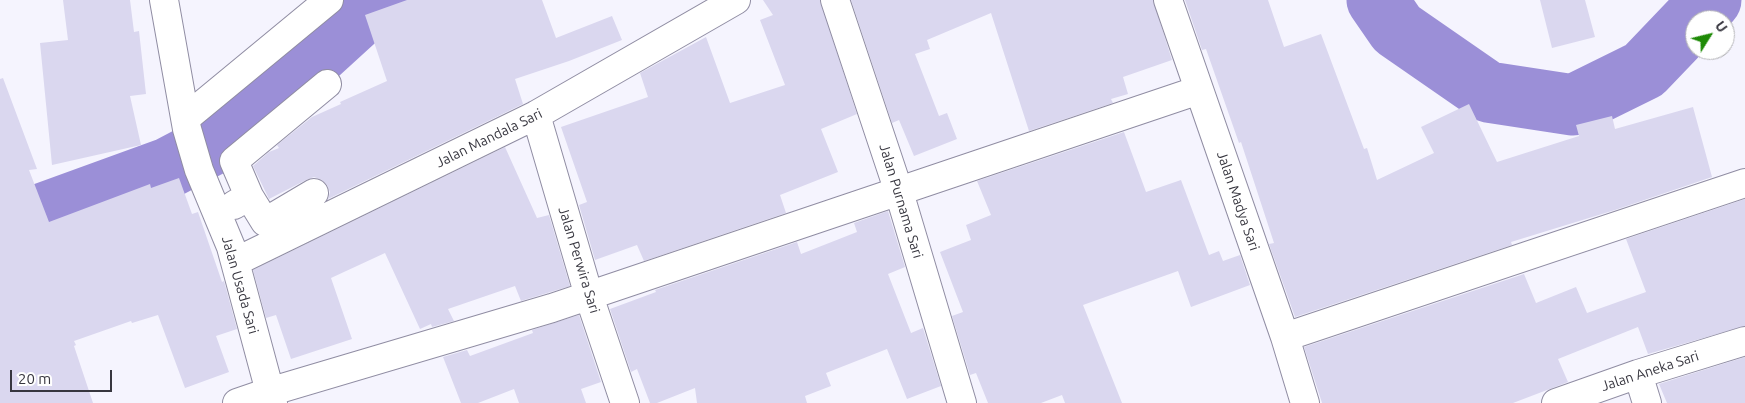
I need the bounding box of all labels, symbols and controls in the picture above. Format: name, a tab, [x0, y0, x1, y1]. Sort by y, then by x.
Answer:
north arrow	[1685, 10, 1735, 60]
text: U	[1712, 18, 1731, 35]
street label: Jalan Mandala Sari	[433, 105, 545, 171]
street label: Jalan Purnama Sari	[876, 142, 926, 260]
street label: Jalan Madya Sari	[1213, 149, 1263, 253]
street label: Jalan Perwira Sari	[555, 205, 603, 315]
street label: Jalan Usada Sari	[218, 234, 262, 336]
street label: Jalan Aneka Sari	[1599, 347, 1701, 395]
scale bar	[12, 360, 115, 392]
text: 20 m	[18, 370, 51, 387]

